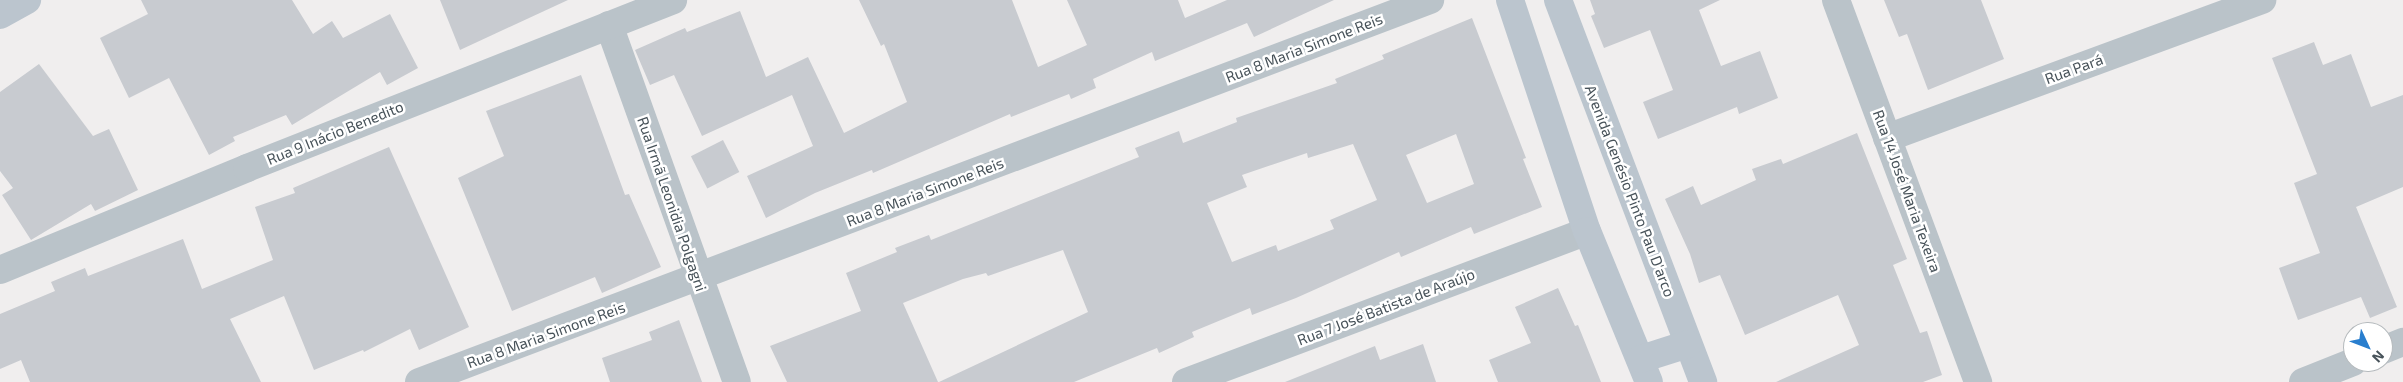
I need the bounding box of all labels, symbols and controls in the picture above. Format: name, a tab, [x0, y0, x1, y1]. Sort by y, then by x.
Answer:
street label: Rua 8 Maria Simone Reis	[1223, 10, 1385, 86]
street label: Rua Pará	[2042, 50, 2106, 88]
street label: Avenida Genésio Pinto Pau D'arco	[1581, 82, 1679, 300]
street label: Rua 9 Inácio Benedito	[264, 97, 406, 169]
street label: Rua 14 José Maria Texeira	[1869, 107, 1945, 275]
street label: Rua Irmã Leonidia Polgagni	[634, 114, 710, 294]
street label: Rua 8 Maria Simone Reis	[844, 154, 1006, 230]
street label: Rua 7 José Batista de Araújo	[1294, 265, 1478, 349]
street label: Rua 8 Maria Simone Reis	[464, 298, 628, 372]
north arrow	[2343, 322, 2393, 372]
text: N	[2369, 347, 2388, 366]

